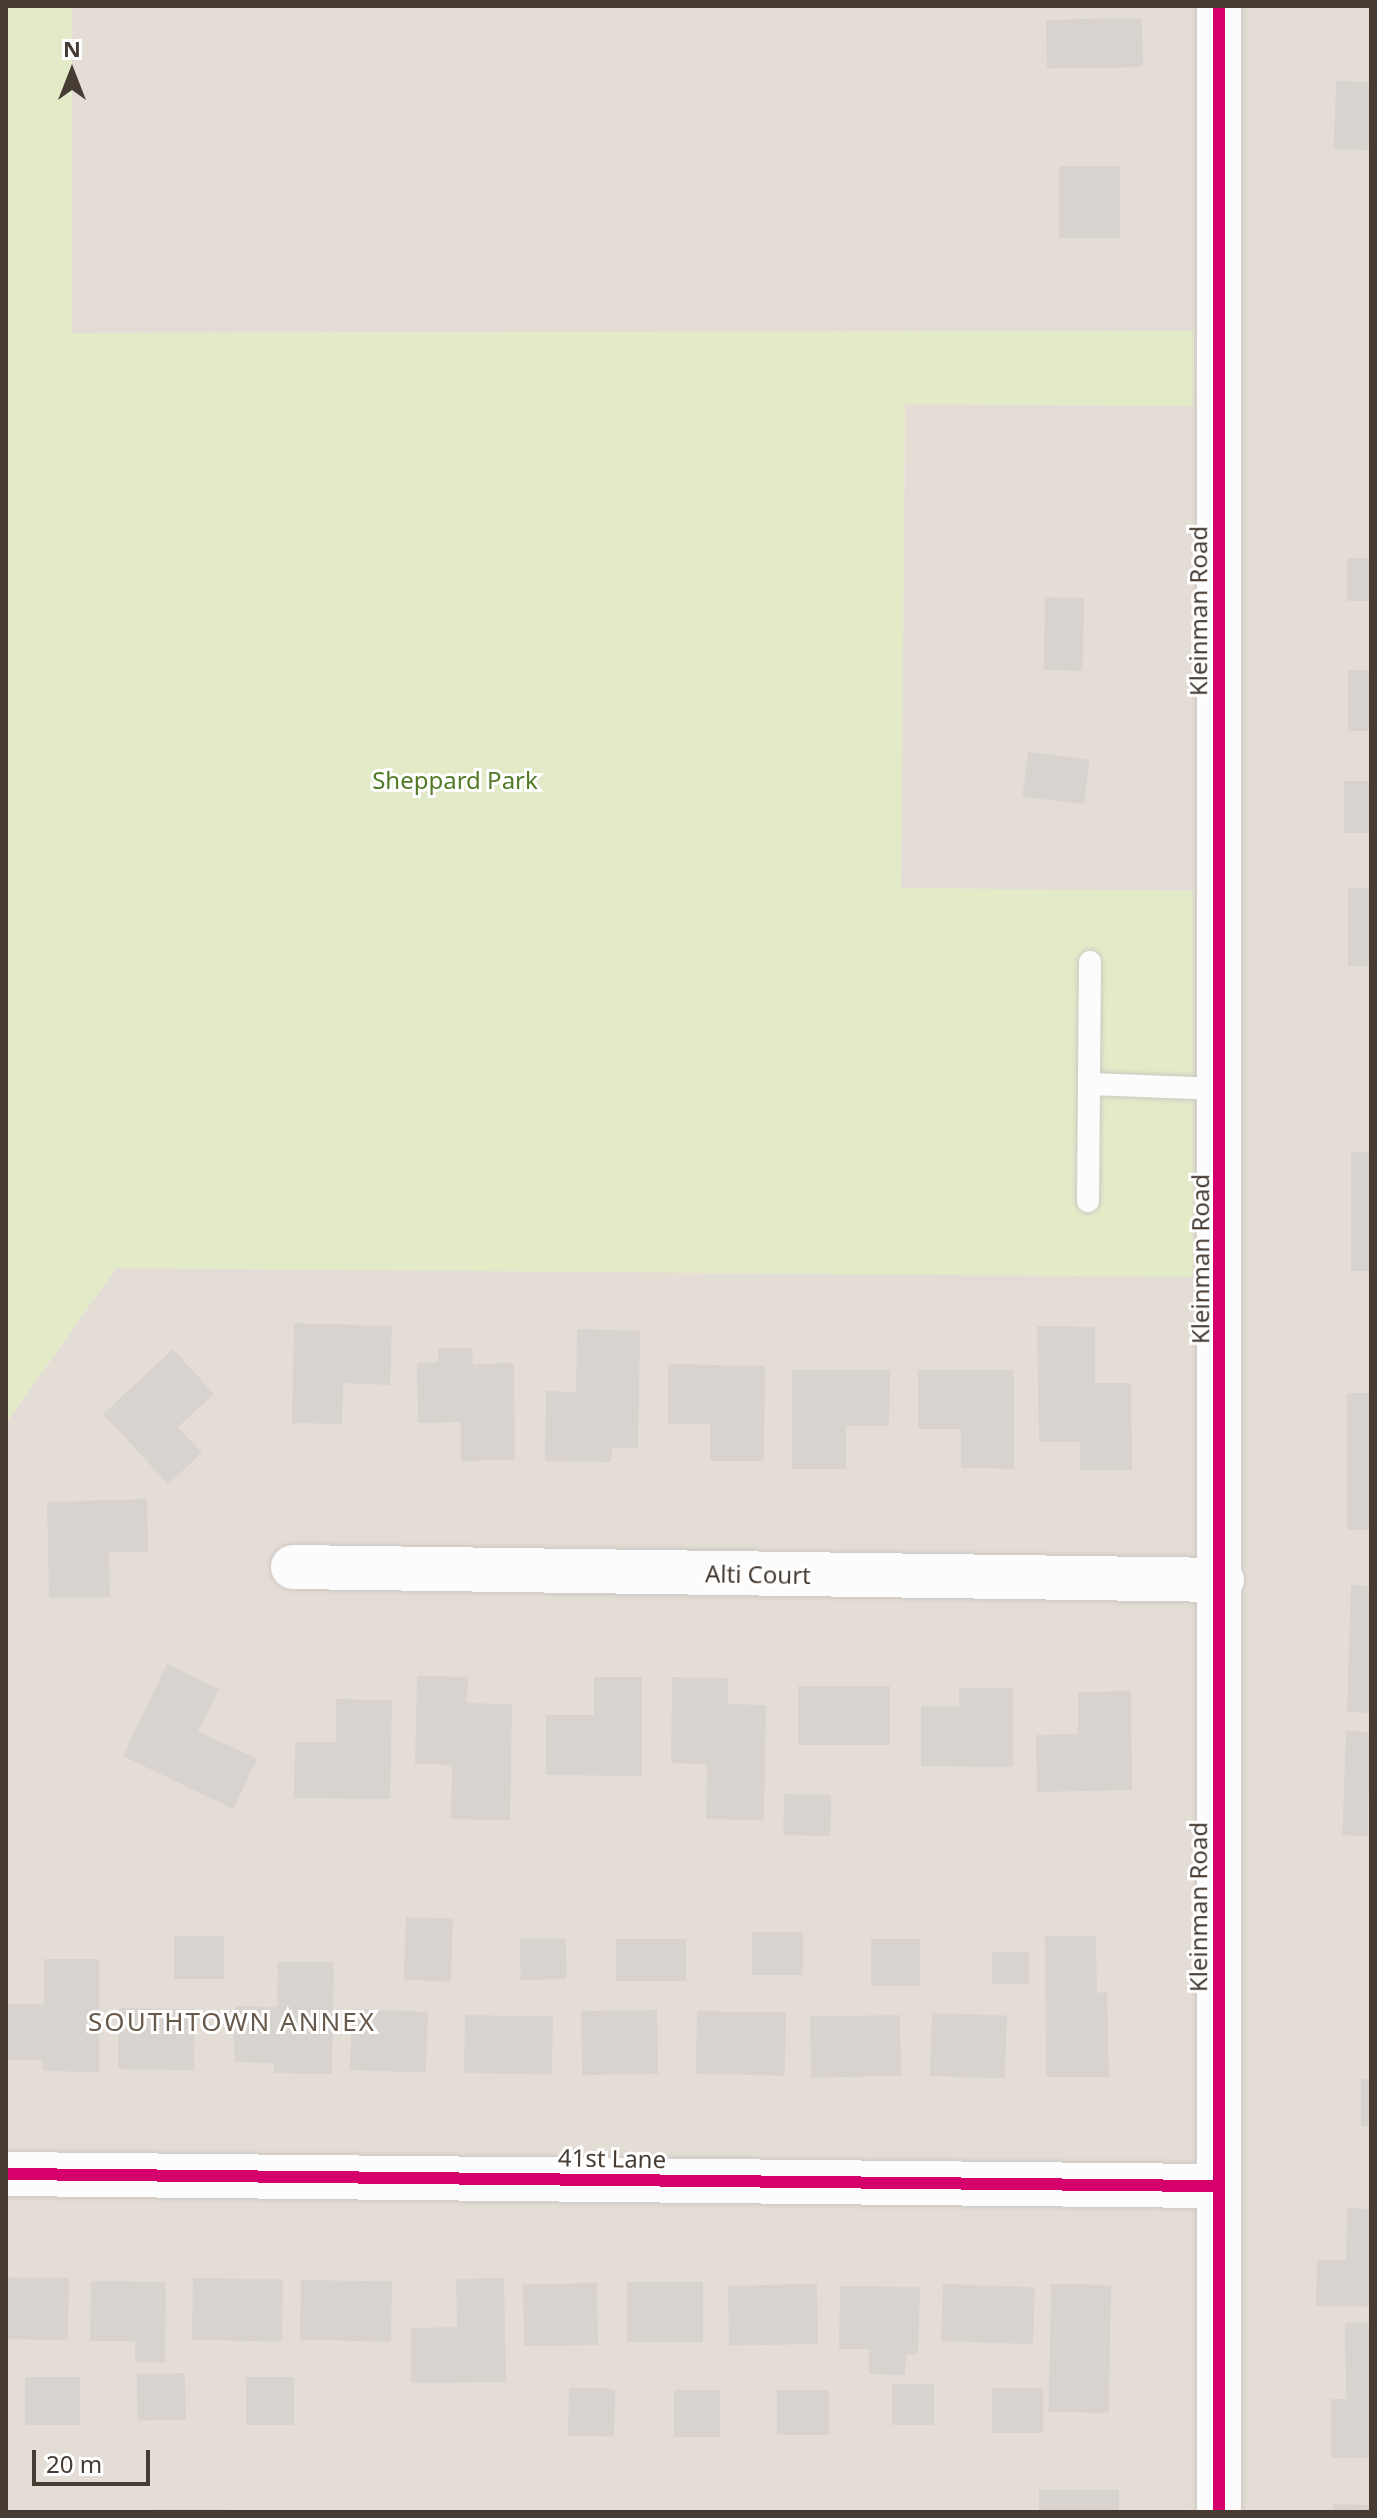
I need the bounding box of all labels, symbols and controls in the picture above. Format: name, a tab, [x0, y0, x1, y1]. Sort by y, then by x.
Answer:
north arrow	[32, 32, 112, 112]
text: N	[63, 33, 81, 63]
street label: Kleinman Road	[1184, 526, 1212, 696]
park label: Sheppard Park	[372, 766, 538, 794]
street label: Kleinman Road	[1186, 1174, 1214, 1344]
street label: Alti Court	[705, 1559, 811, 1589]
street label: Kleinman Road	[1184, 1822, 1212, 1992]
district label: SOUTHTOWN ANNEX	[88, 2006, 376, 2038]
street label: 41st Lane	[558, 2143, 666, 2173]
scale bar	[36, 2434, 154, 2484]
text: 20 m	[46, 2447, 102, 2480]

